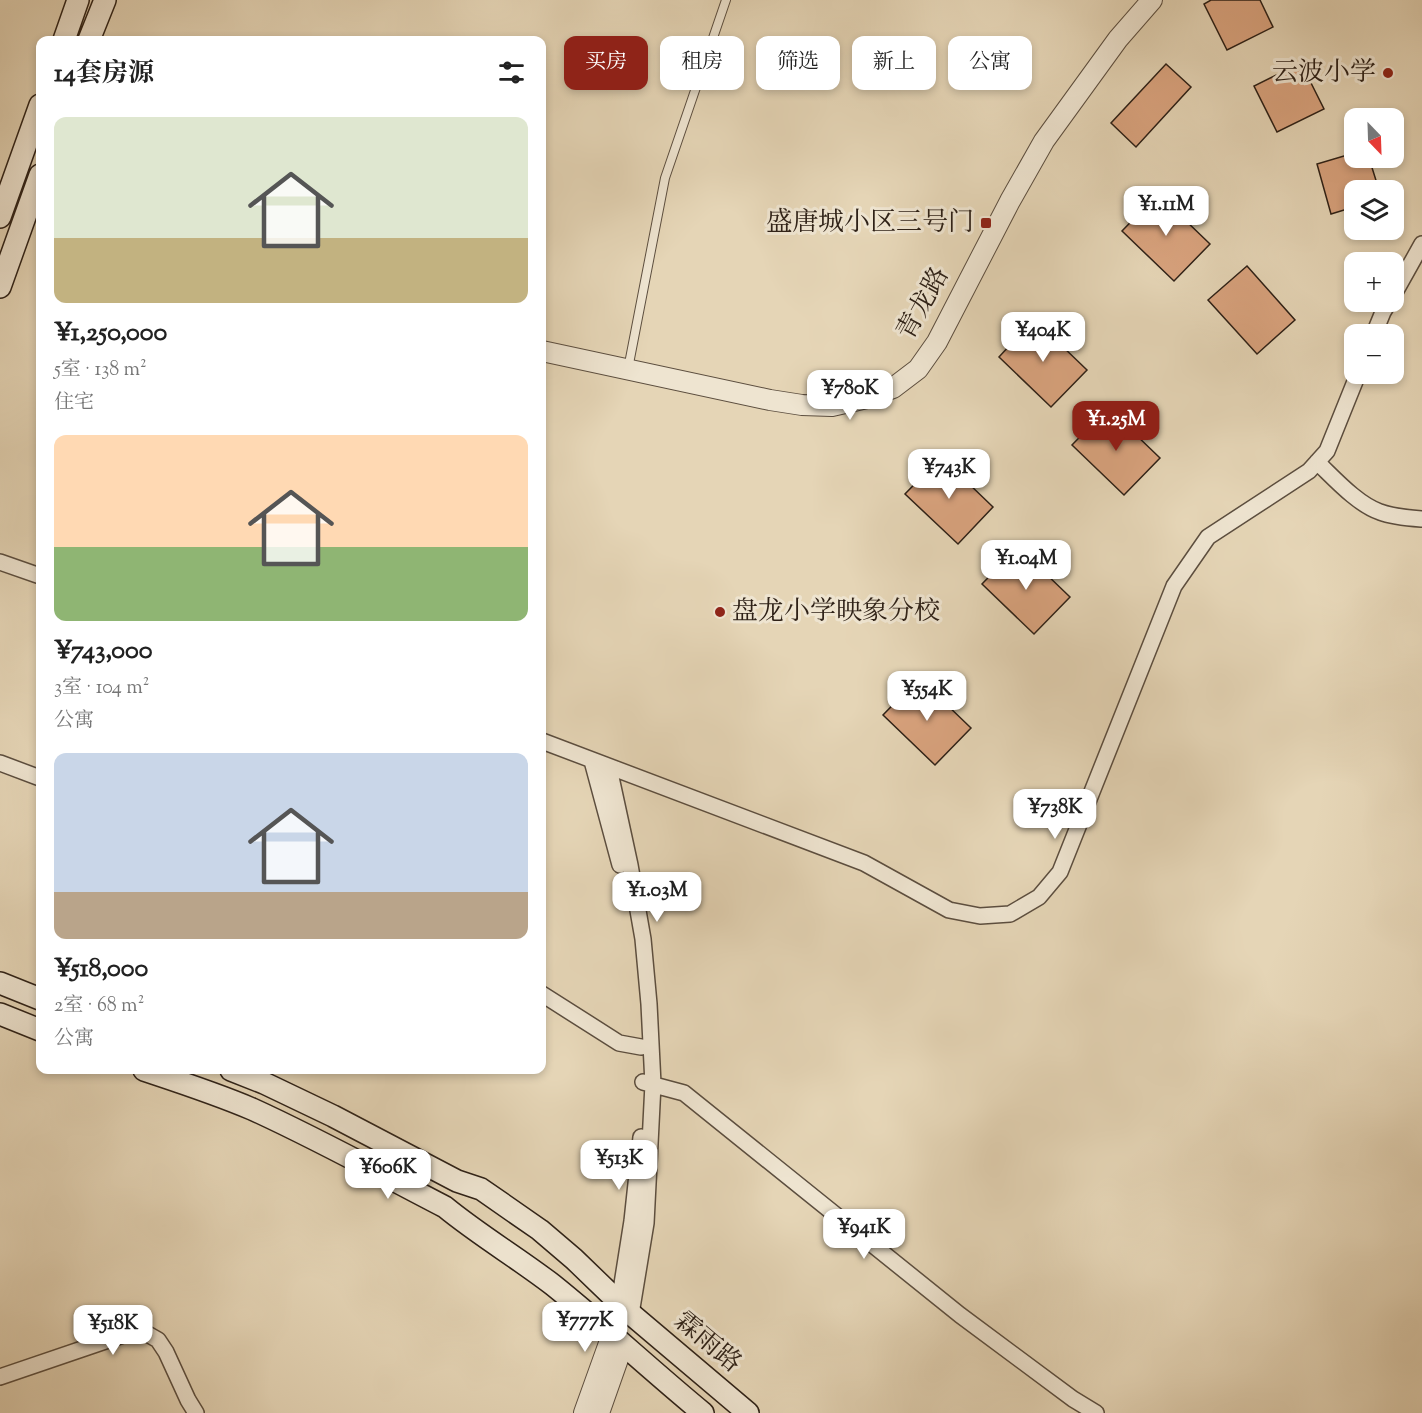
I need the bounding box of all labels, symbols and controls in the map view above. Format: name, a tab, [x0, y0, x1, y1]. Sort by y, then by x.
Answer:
chip: 买房	[564, 36, 648, 90]
chip: 租房	[660, 36, 744, 90]
chip: 筛选	[756, 36, 840, 90]
chip: 新上	[852, 36, 936, 90]
chip: 公寓	[948, 36, 1032, 90]
place label: 云波小学	[1272, 55, 1376, 92]
text: 14套房源	[54, 56, 154, 93]
icon: filters	[495, 56, 528, 89]
marker: 云波小学	[1381, 66, 1395, 80]
north arrow	[1344, 108, 1404, 168]
map controls	[1344, 108, 1404, 384]
icon: home	[237, 156, 345, 264]
button: layers	[1344, 180, 1404, 240]
pin: ¥1.11M	[1117, 186, 1215, 237]
text: ¥1.11M	[1138, 191, 1194, 220]
place label: 盛唐城小区三号门	[766, 205, 974, 242]
marker: 盛唐城小区三号门	[979, 216, 993, 230]
button: +	[1344, 252, 1404, 312]
street label: 青龙路	[889, 261, 959, 347]
pin: ¥404K	[1001, 312, 1085, 363]
text: ¥1,250,000	[54, 315, 167, 352]
text: ¥404K	[1015, 317, 1071, 346]
button: −	[1344, 324, 1404, 384]
text: 5室 · 138 m²	[54, 356, 147, 385]
pin: ¥780K	[808, 370, 892, 421]
text: ¥780K	[821, 375, 879, 404]
text: 住宅	[54, 389, 94, 418]
pin: ¥1.25M	[1067, 401, 1165, 452]
text: ¥1.25M	[1086, 406, 1146, 435]
pin: ¥743K	[907, 449, 991, 500]
text: ¥743K	[922, 454, 976, 483]
icon: home	[237, 474, 345, 582]
pin: ¥1.04M	[977, 540, 1075, 591]
text: ¥1.04M	[995, 545, 1057, 574]
place label: 盘龙小学映象分校	[732, 594, 940, 631]
marker: 盘龙小学映象分校	[713, 605, 727, 619]
text: ¥743,000	[54, 633, 153, 670]
pin: ¥554K	[885, 671, 969, 722]
text: 3室 · 104 m²	[54, 674, 149, 703]
text: ¥554K	[901, 676, 953, 705]
text: 公寓	[54, 707, 94, 736]
pin: ¥738K	[1013, 789, 1097, 840]
icon: home	[237, 792, 345, 900]
text: ¥738K	[1027, 794, 1083, 823]
pin: ¥1.03M	[608, 872, 706, 923]
text: ¥1.03M	[626, 877, 688, 906]
text: ¥518,000	[54, 951, 148, 988]
text: 2室 · 68 m²	[54, 992, 144, 1021]
text: 公寓	[54, 1025, 94, 1054]
pin: ¥513K	[577, 1140, 661, 1191]
text: ¥513K	[594, 1145, 644, 1174]
pin: ¥606K	[346, 1149, 430, 1200]
text: ¥606K	[359, 1154, 417, 1183]
pin: ¥941K	[822, 1209, 906, 1260]
text: ¥941K	[837, 1214, 891, 1243]
pin: ¥777K	[543, 1302, 627, 1353]
street label: 霖雨路	[665, 1304, 749, 1382]
pin: ¥518K	[71, 1305, 155, 1356]
text: ¥777K	[556, 1307, 614, 1336]
text: ¥518K	[88, 1310, 139, 1339]

